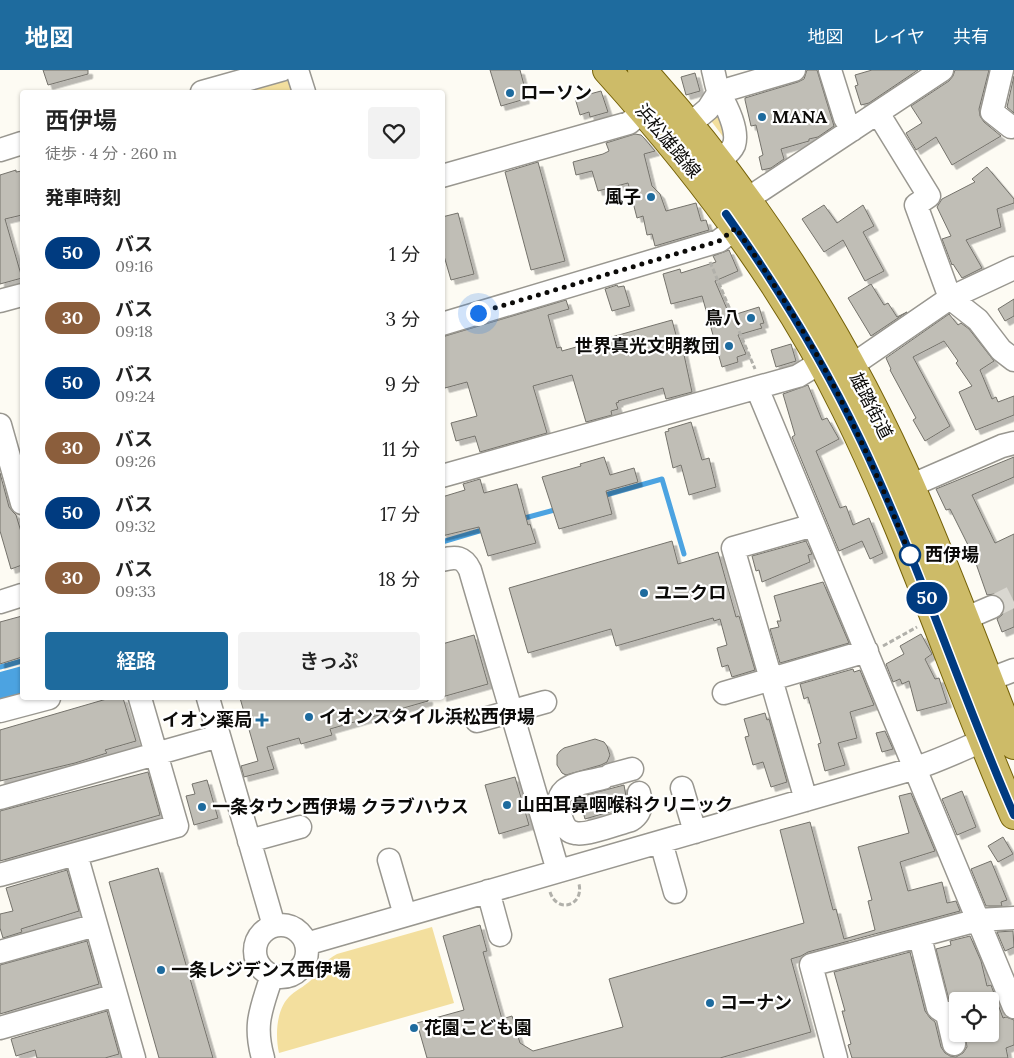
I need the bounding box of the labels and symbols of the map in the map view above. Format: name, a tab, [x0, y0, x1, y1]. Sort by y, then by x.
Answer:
place label: ローソン	[520, 81, 592, 104]
marker: ローソン	[504, 87, 516, 99]
street label: 浜松雄踏線	[631, 99, 706, 183]
place label: MANA	[772, 105, 827, 128]
marker: MANA	[756, 111, 768, 123]
place label: 風子	[605, 185, 641, 208]
marker: 風子	[645, 191, 657, 203]
your location	[466, 301, 491, 326]
place label: 鳥八	[705, 306, 741, 329]
marker: 鳥八	[745, 312, 757, 324]
place label: 世界真光文明教団	[575, 334, 719, 357]
marker: 世界真光文明教団	[723, 340, 735, 352]
street label: 雄踏街道	[845, 368, 898, 443]
place label: 西伊場	[925, 543, 979, 566]
marker: 西伊場	[899, 544, 921, 566]
place label: ユニクロ	[654, 581, 726, 604]
line badge: 50	[904, 582, 950, 614]
marker: ユニクロ	[638, 587, 650, 599]
place label: イオンスタイル浜松西伊場	[319, 705, 535, 728]
place label: イオン薬局	[162, 708, 252, 731]
marker: イオンスタイル浜松西伊場	[303, 711, 315, 723]
marker: イオン薬局	[256, 714, 268, 726]
place label: 山田耳鼻咽喉科クリニック	[517, 793, 733, 816]
place label: 一条タウン西伊場 クラブハウス	[212, 795, 469, 818]
marker: 山田耳鼻咽喉科クリニック	[501, 799, 513, 811]
marker: 一条タウン西伊場 クラブハウス	[196, 801, 208, 813]
place label: 一条レジデンス西伊場	[171, 958, 351, 981]
marker: 一条レジデンス西伊場	[155, 964, 167, 976]
place label: コーナン	[720, 991, 792, 1014]
marker: コーナン	[704, 997, 716, 1009]
place label: 花園こども園	[424, 1016, 532, 1039]
marker: 花園こども園	[408, 1022, 420, 1034]

